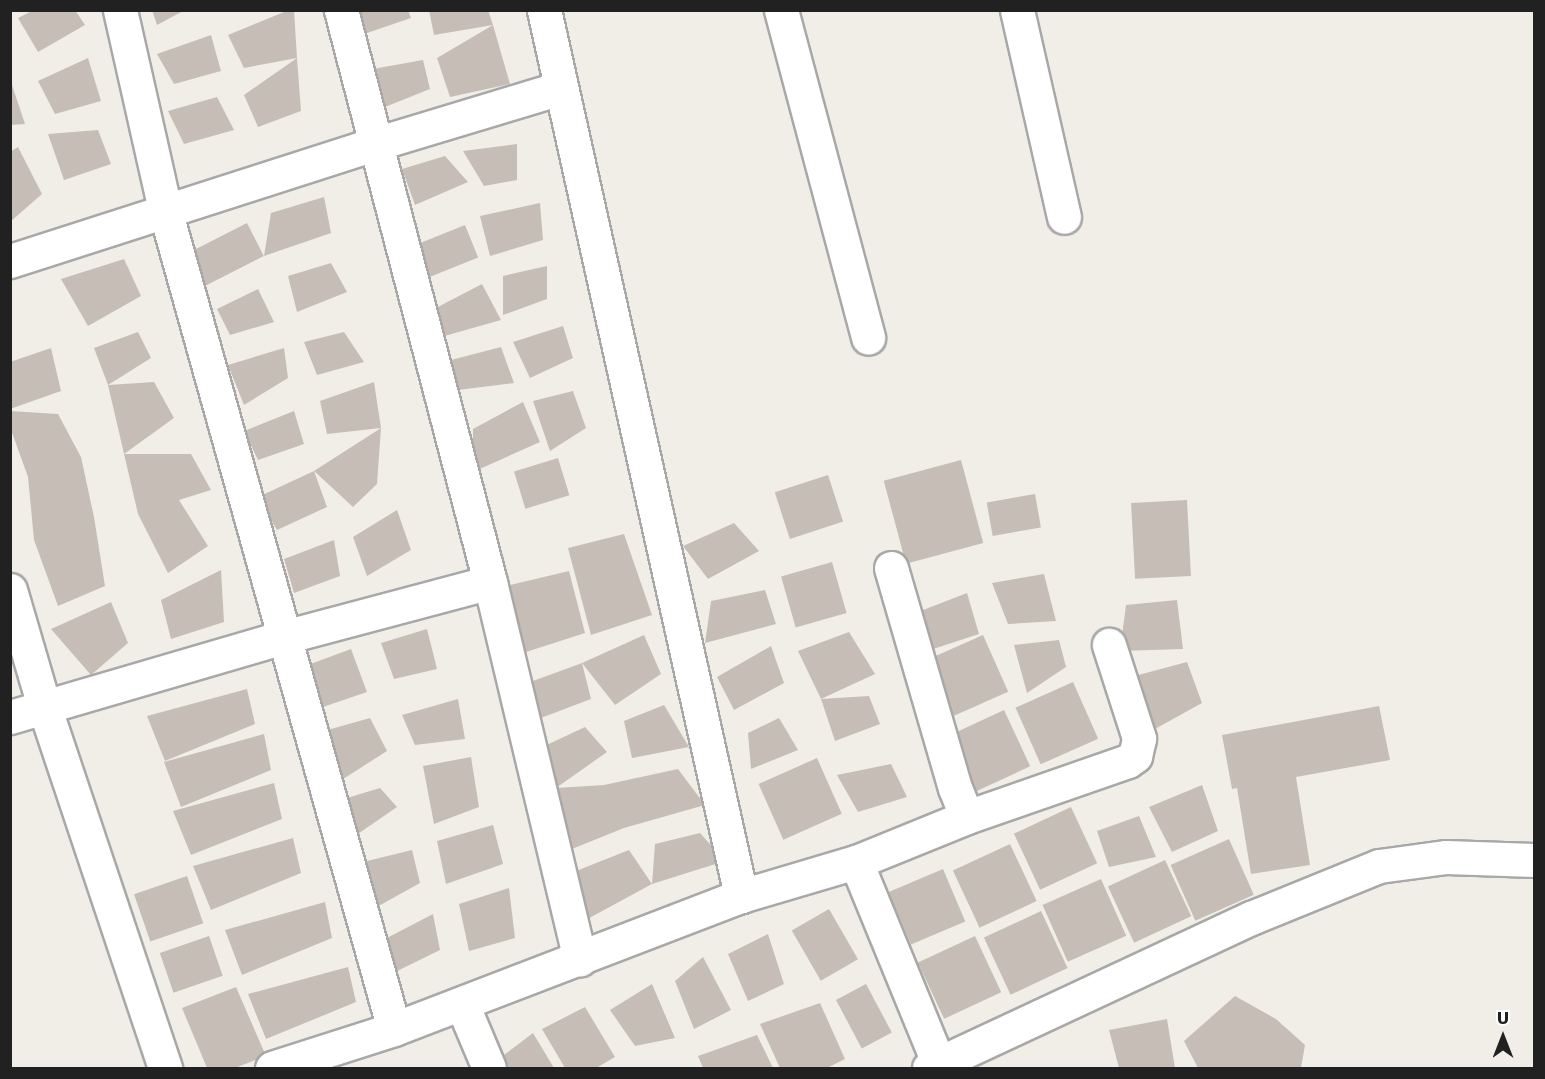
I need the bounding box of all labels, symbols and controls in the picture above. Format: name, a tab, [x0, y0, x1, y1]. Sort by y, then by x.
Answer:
north arrow	[1473, 1007, 1533, 1067]
text: U	[1497, 1009, 1510, 1028]

